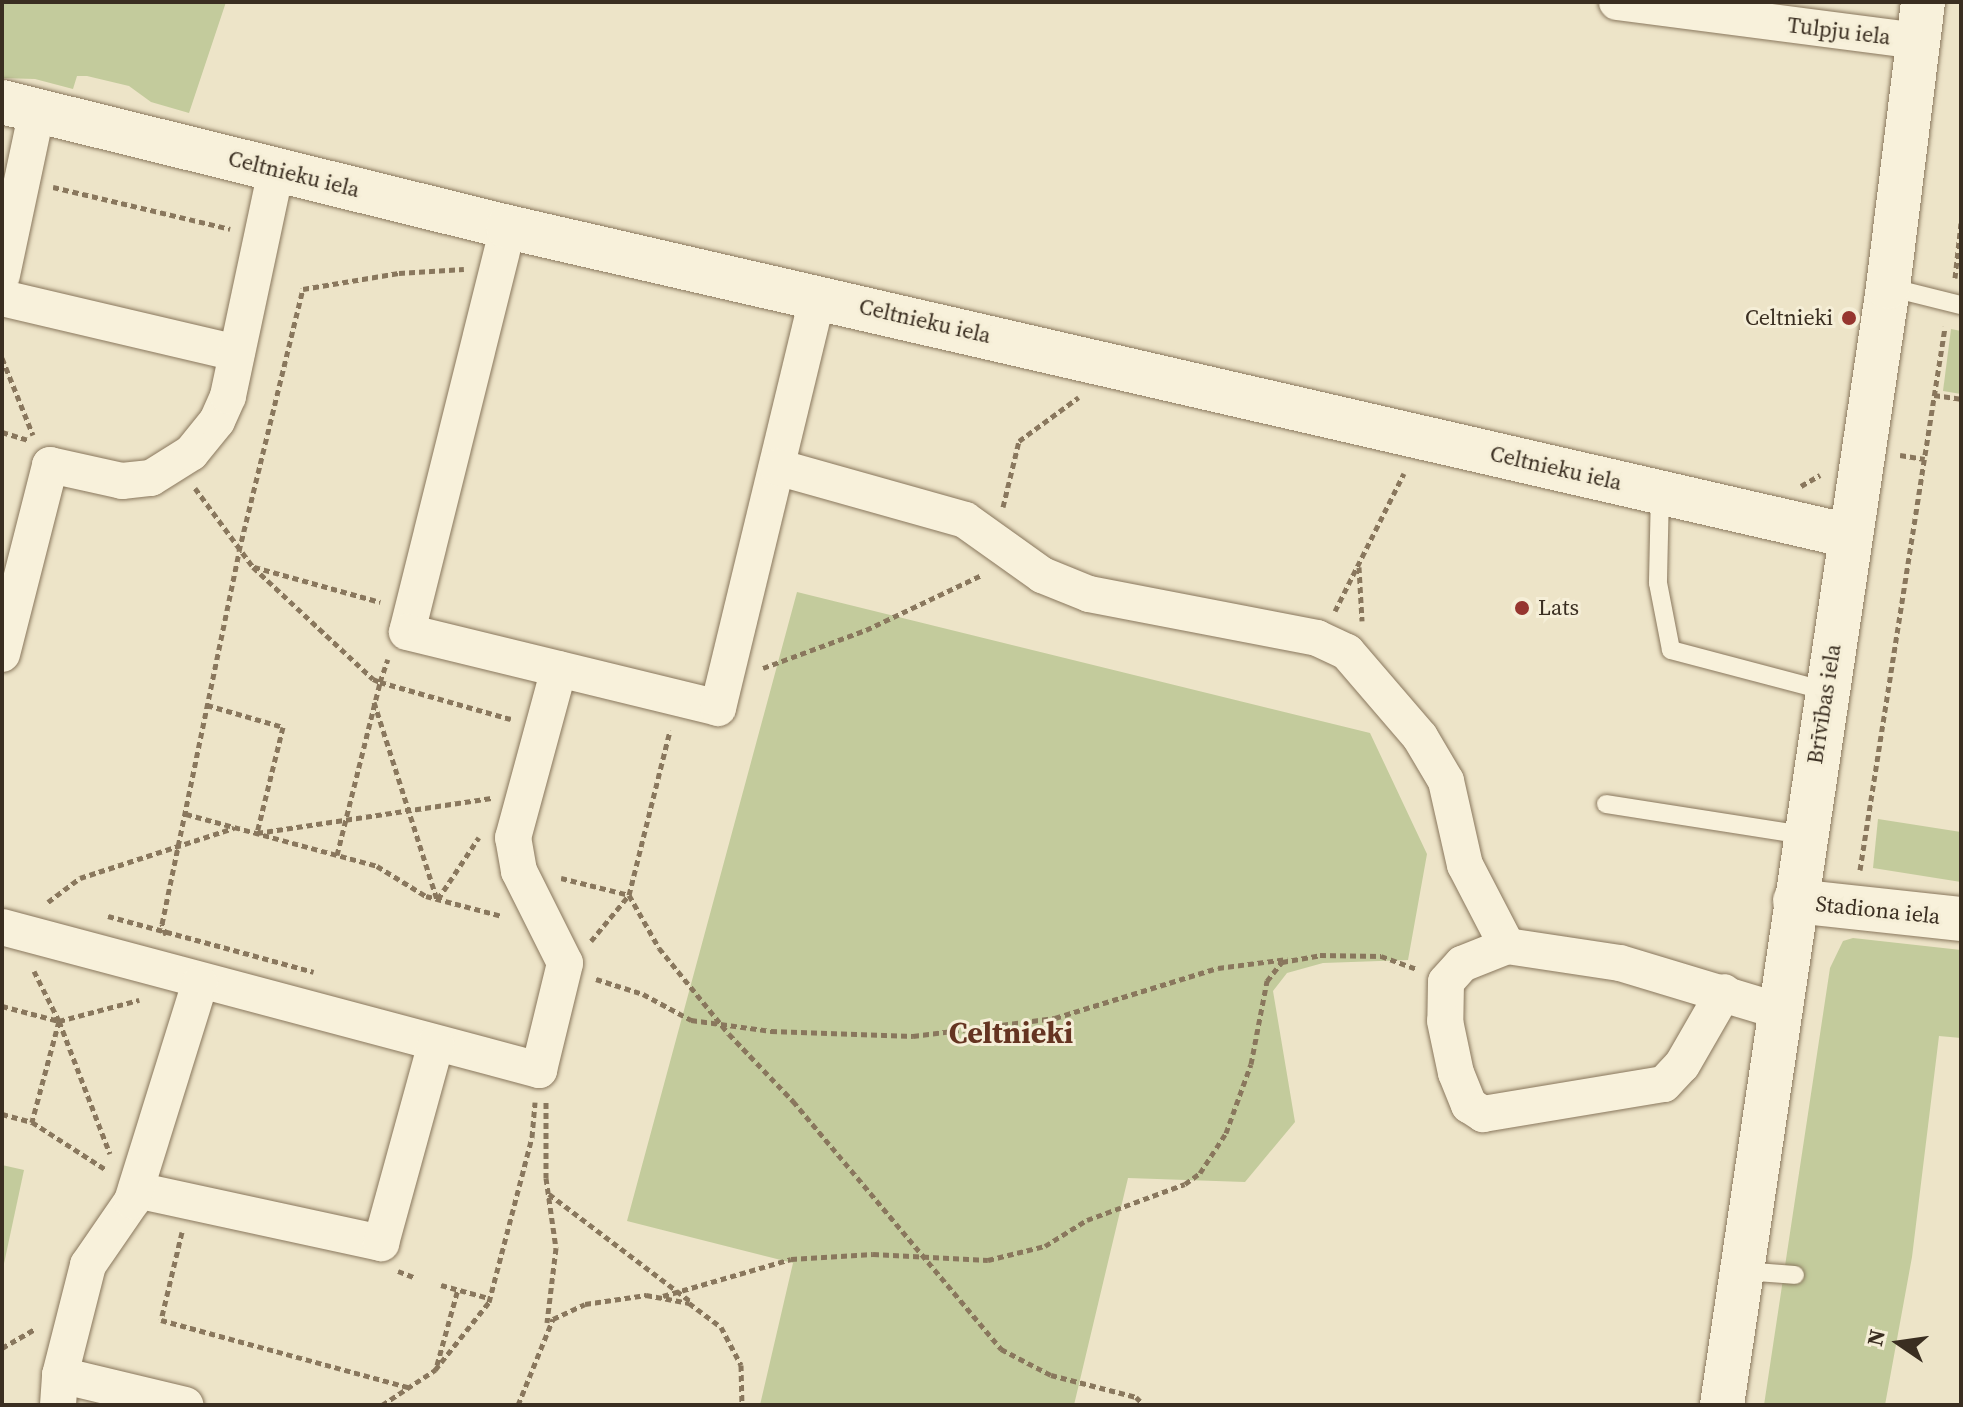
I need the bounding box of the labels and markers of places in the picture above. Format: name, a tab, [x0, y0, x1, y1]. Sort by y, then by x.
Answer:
place label: Celtnieki	[1745, 305, 1833, 331]
marker: Celtnieki	[1840, 309, 1858, 327]
place label: Lats	[1538, 595, 1579, 621]
marker: Lats	[1513, 599, 1531, 617]

